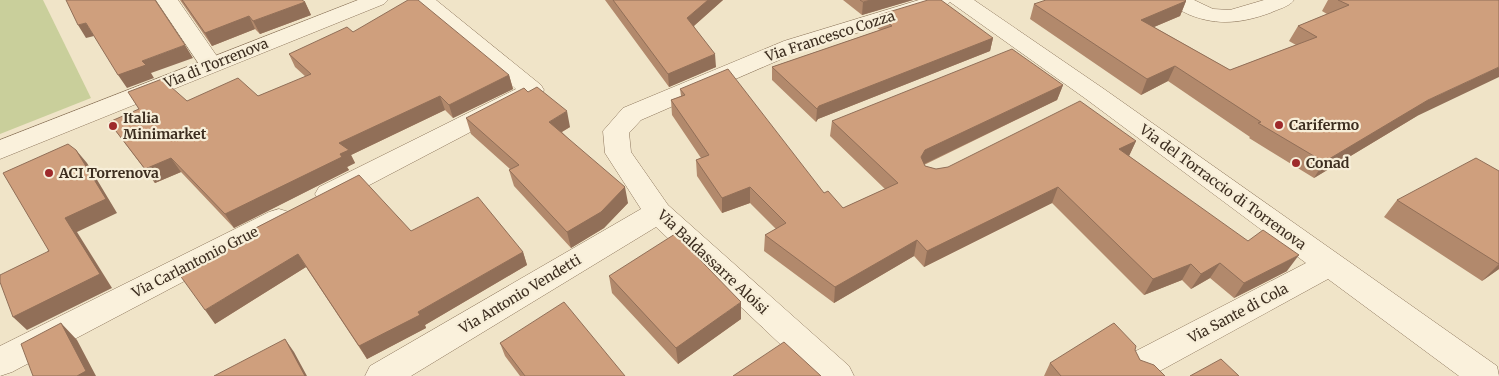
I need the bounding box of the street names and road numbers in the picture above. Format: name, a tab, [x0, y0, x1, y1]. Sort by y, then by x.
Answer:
street label: Via Francesco Cozza	[762, 6, 898, 66]
street label: Via di Torrenova	[160, 34, 271, 92]
street label: Via del Torraccio di Torrenova	[1135, 120, 1310, 254]
street label: Via Baldassarre Aloisi	[653, 205, 773, 318]
street label: Via Carlantonio Grue	[128, 222, 261, 302]
street label: Via Antonio Vendetti	[455, 250, 584, 338]
street label: Via Sante di Cola	[1184, 279, 1292, 347]

